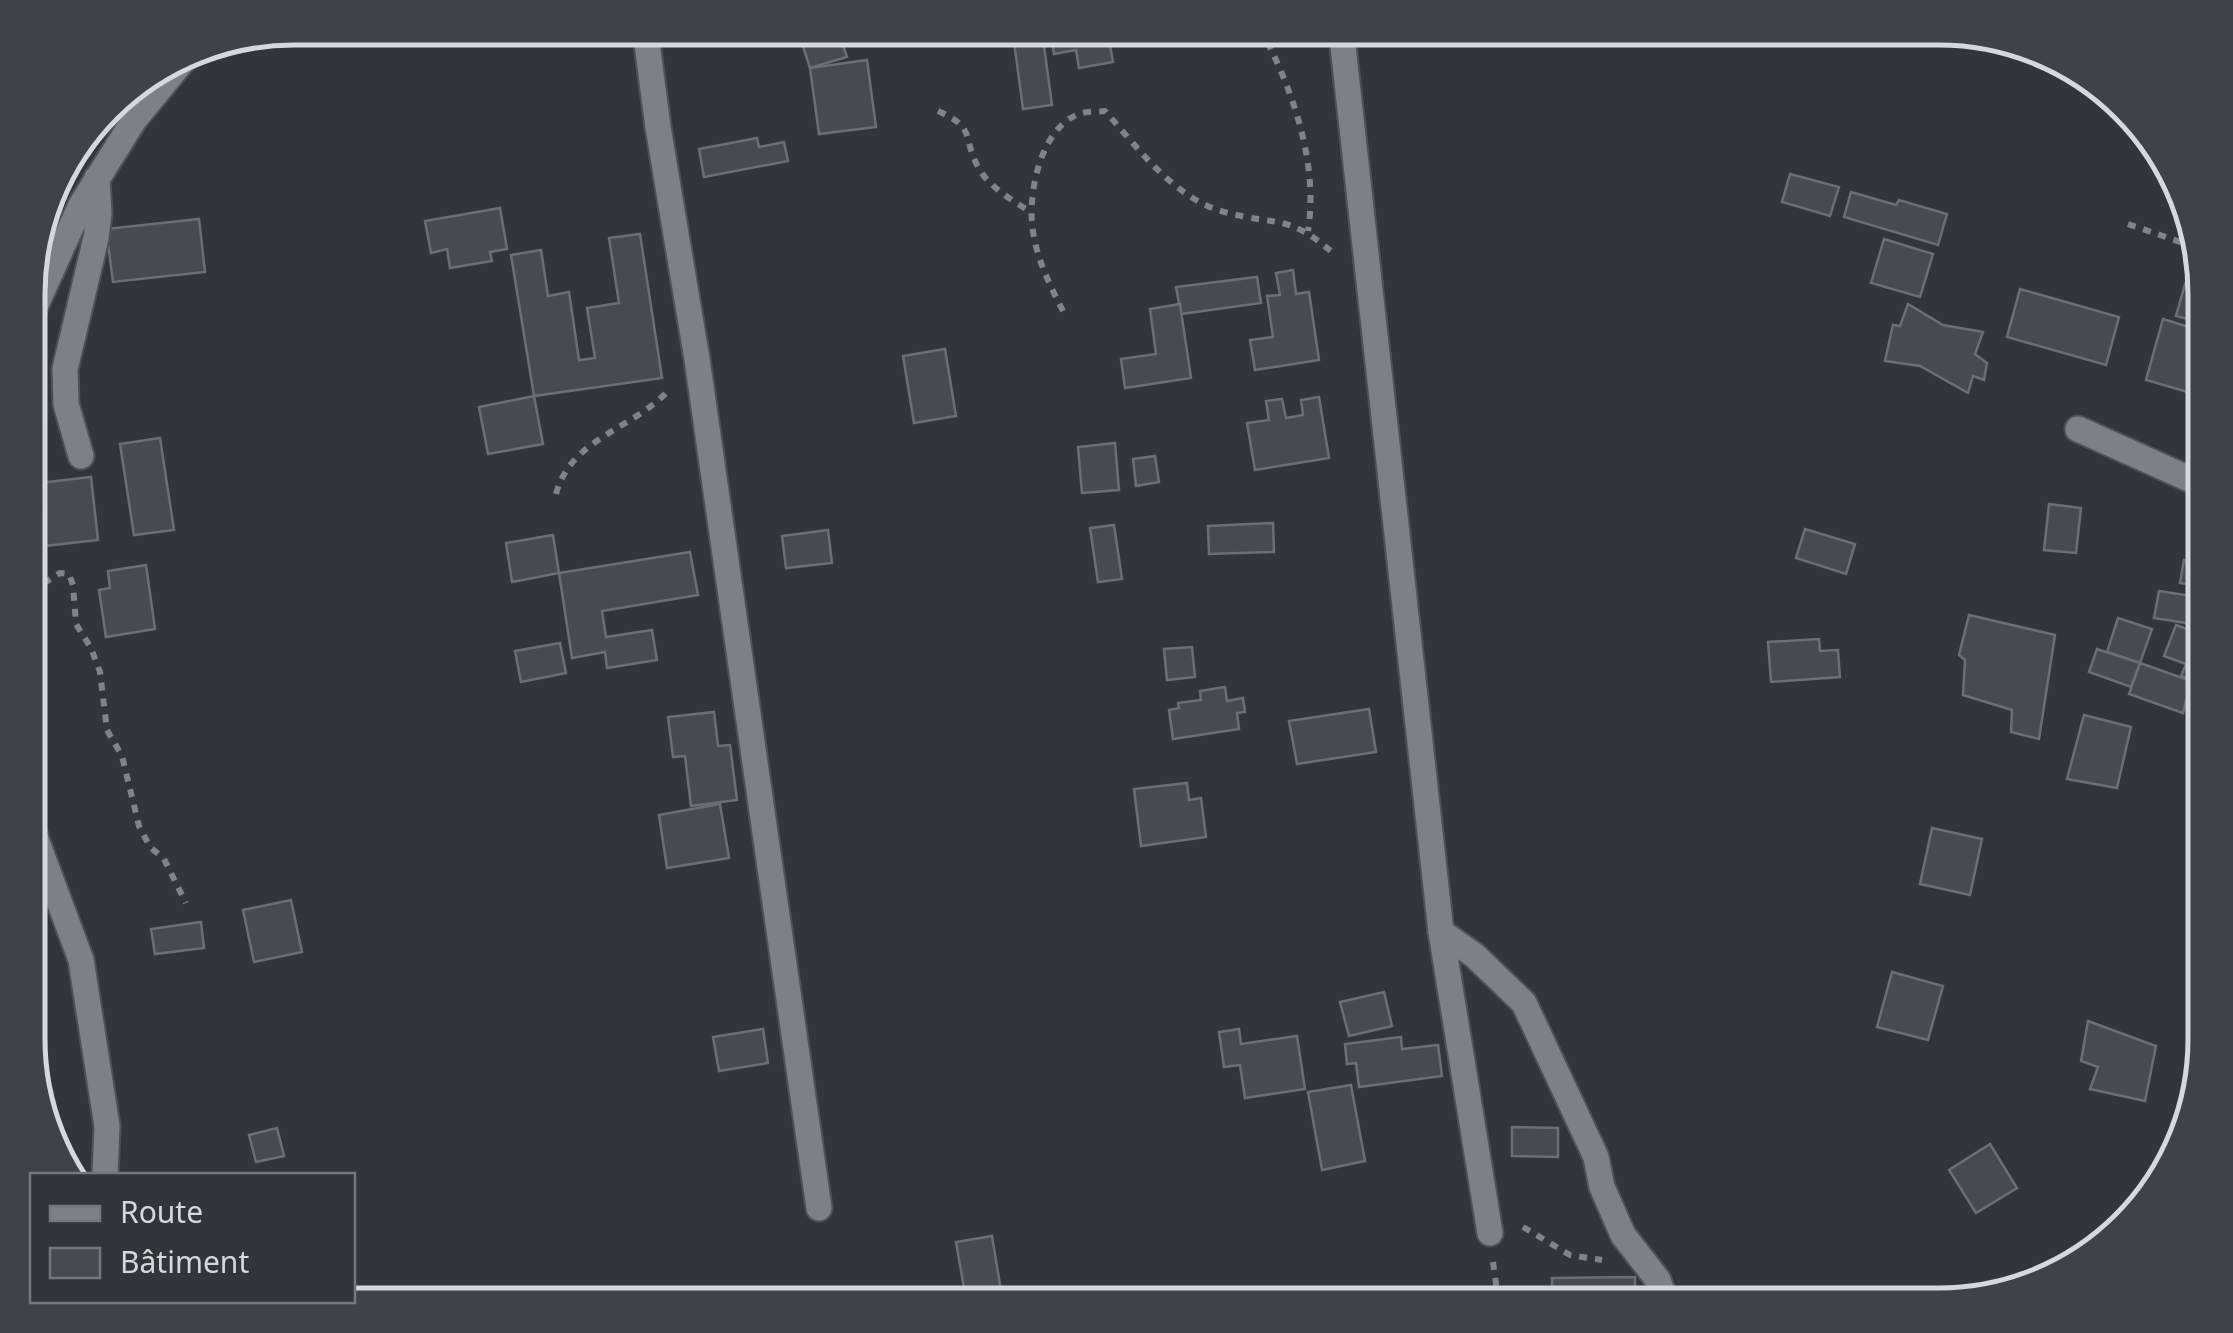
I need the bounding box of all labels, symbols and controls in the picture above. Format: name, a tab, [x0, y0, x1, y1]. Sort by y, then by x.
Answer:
legend	[30, 1173, 355, 1303]
text: Route	[120, 1191, 203, 1232]
text: Bâtiment	[120, 1241, 249, 1282]

